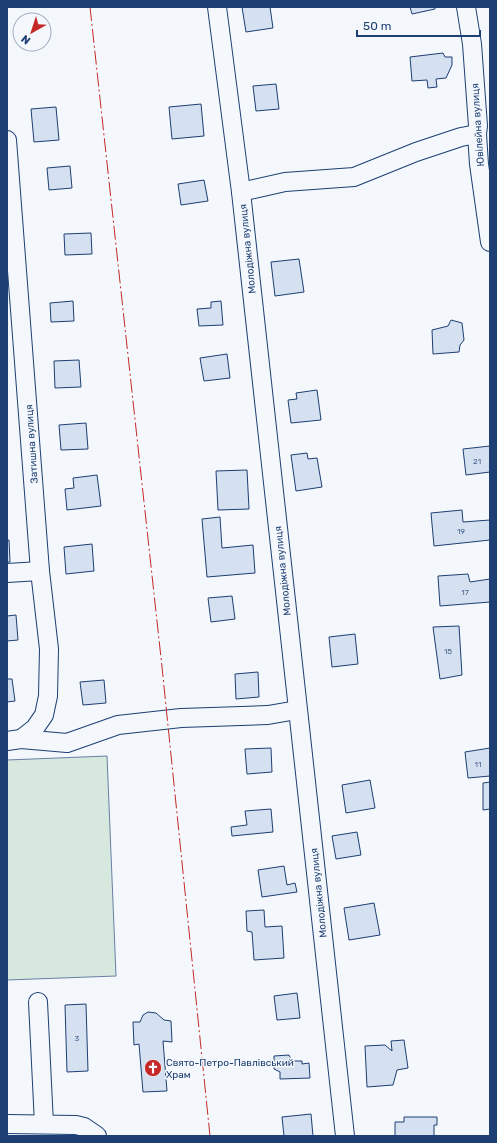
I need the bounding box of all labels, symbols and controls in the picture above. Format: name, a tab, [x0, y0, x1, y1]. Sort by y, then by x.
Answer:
north arrow	[12, 12, 52, 52]
scale bar	[357, 12, 480, 38]
text: 50 m	[363, 19, 391, 33]
text: N	[19, 32, 33, 47]
street label: Ювілейна вулиця	[469, 83, 487, 167]
street label: Молодіжна вулиця	[237, 204, 259, 294]
street label: Затишна вулиця	[23, 404, 41, 484]
house number: 21	[473, 457, 481, 466]
street label: Молодіжна вулиця	[272, 526, 294, 616]
house number: 19	[457, 527, 465, 536]
house number: 17	[461, 588, 469, 597]
house number: 15	[444, 647, 452, 656]
house number: 11	[475, 760, 481, 769]
street label: Молодіжна вулиця	[308, 848, 330, 938]
house number: 3	[75, 1034, 80, 1043]
place label: Свято-Петро-Павлівський Храм	[166, 1057, 294, 1081]
church icon: Свято-Петро-Павлівський Храм	[143, 1058, 163, 1078]

